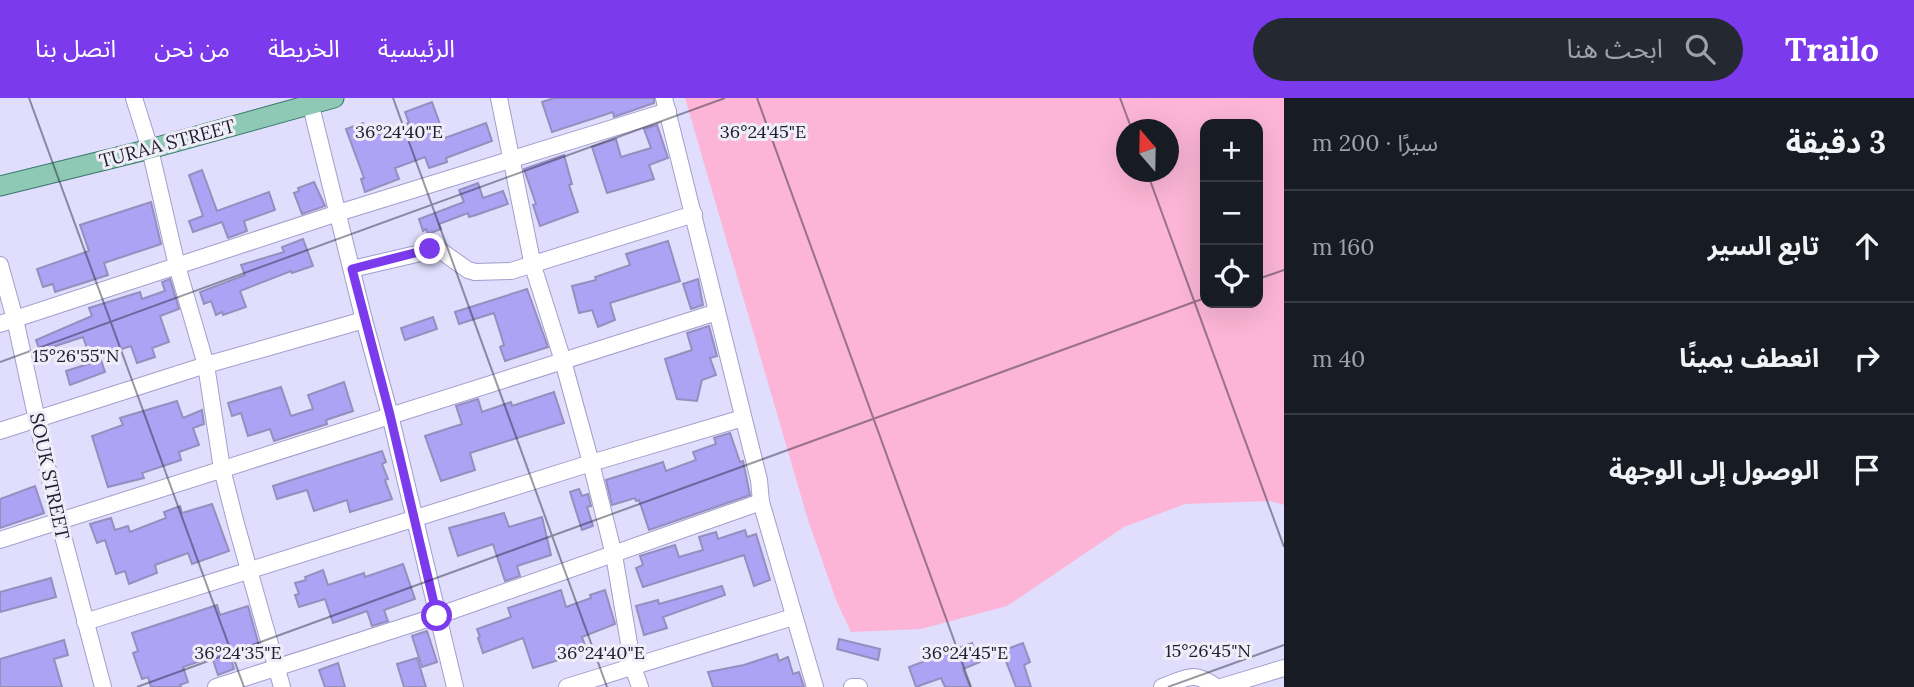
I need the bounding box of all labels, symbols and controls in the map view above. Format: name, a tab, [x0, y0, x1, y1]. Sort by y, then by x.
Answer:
search box	[1253, 18, 1743, 81]
text: Trailo	[1785, 28, 1879, 70]
icon: search	[1681, 30, 1719, 68]
text: ابحث هنا	[1567, 32, 1663, 65]
text: اتصل بنا	[35, 33, 116, 64]
text: من نحن	[154, 33, 230, 64]
text: الخريطة	[268, 33, 340, 64]
text: الرئيسية	[378, 33, 455, 64]
street label: TURAA STREET	[96, 113, 238, 173]
north arrow	[1116, 119, 1179, 182]
map controls	[1200, 119, 1263, 308]
button: +	[1200, 119, 1263, 182]
text: 36°24'40"E	[355, 120, 443, 143]
text: 36°24'45"E	[720, 120, 806, 143]
text: 3 دقيقة	[1786, 123, 1886, 161]
text: سيرًا · 200 m	[1312, 128, 1438, 157]
button: −	[1200, 182, 1263, 245]
icon: ahead	[1848, 227, 1886, 265]
text: تابع السير	[1708, 229, 1819, 262]
text: 160 m	[1312, 232, 1375, 261]
route end	[414, 233, 445, 264]
button: locate	[1200, 245, 1263, 308]
icon: right	[1848, 339, 1886, 377]
text: انعطف يمينًا	[1679, 341, 1819, 374]
text: 15°26'55"N	[32, 344, 120, 367]
text: 40 m	[1312, 344, 1365, 373]
street label: SOUK STREET	[25, 411, 75, 541]
icon: arrive	[1848, 451, 1886, 489]
text: الوصول إلى الوجهة	[1609, 453, 1819, 486]
route start	[421, 600, 452, 631]
text: 15°26'45"N	[1165, 639, 1251, 662]
text: 36°24'35"E	[194, 641, 282, 664]
text: 36°24'40"E	[557, 641, 645, 664]
text: 36°24'45"E	[922, 641, 1008, 664]

